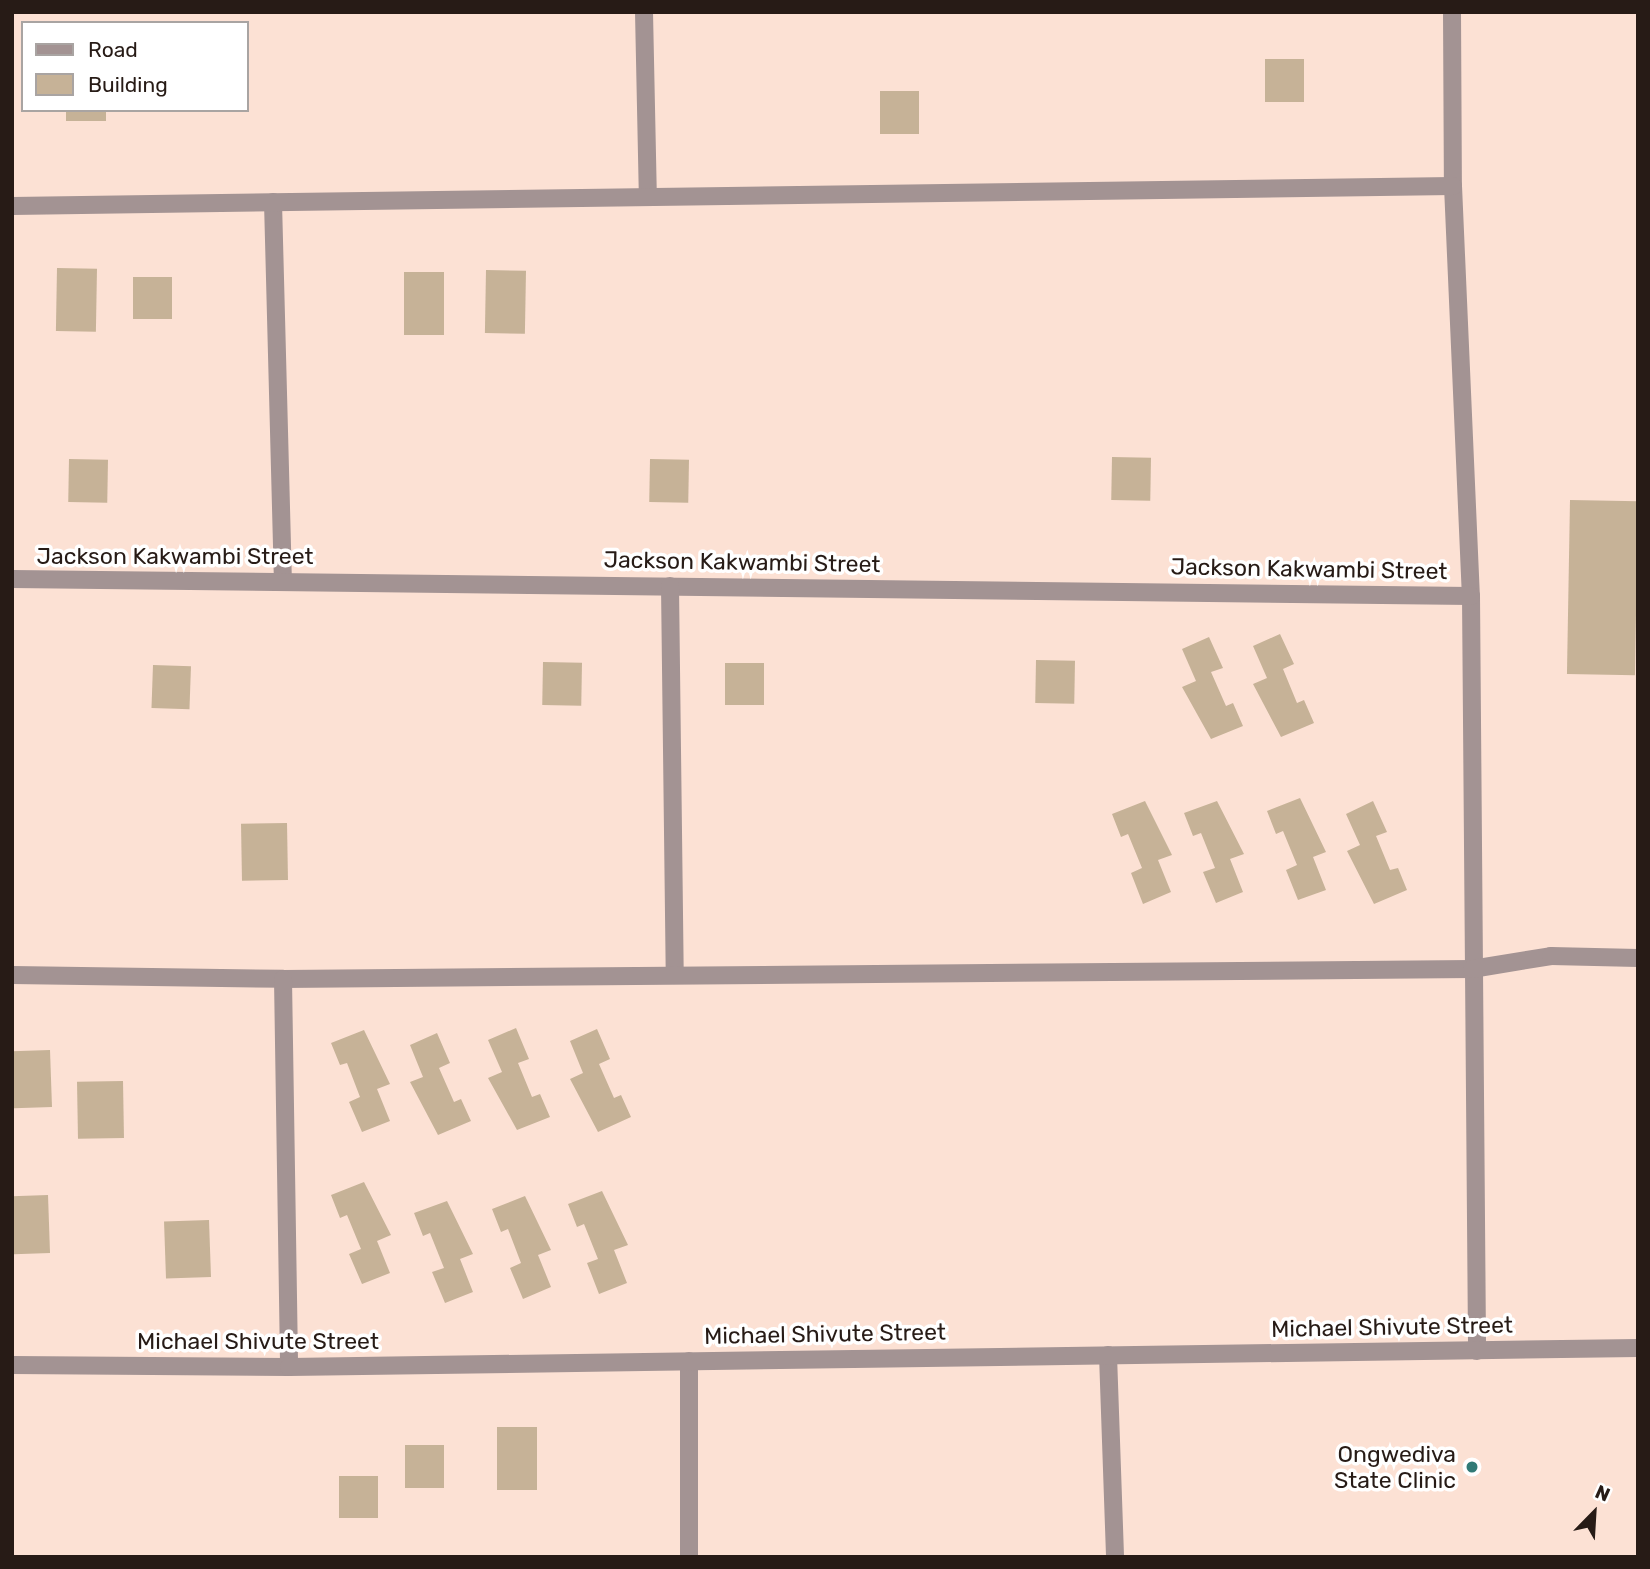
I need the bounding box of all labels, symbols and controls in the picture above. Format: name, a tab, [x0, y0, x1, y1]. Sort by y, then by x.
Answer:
legend	[21, 21, 248, 112]
text: Road	[88, 37, 138, 62]
text: Building	[88, 72, 168, 97]
street label: Jackson Kakwambi Street	[37, 542, 313, 570]
street label: Jackson Kakwambi Street	[603, 546, 881, 578]
street label: Jackson Kakwambi Street	[1170, 553, 1448, 585]
street label: Michael Shivute Street	[1271, 1311, 1513, 1343]
street label: Michael Shivute Street	[704, 1318, 946, 1350]
street label: Michael Shivute Street	[137, 1327, 379, 1355]
place label: Ongwediva State Clinic	[1334, 1440, 1456, 1494]
marker: Ongwediva State Clinic	[1462, 1457, 1482, 1477]
north arrow	[1559, 1478, 1629, 1548]
text: N	[1592, 1480, 1614, 1507]

